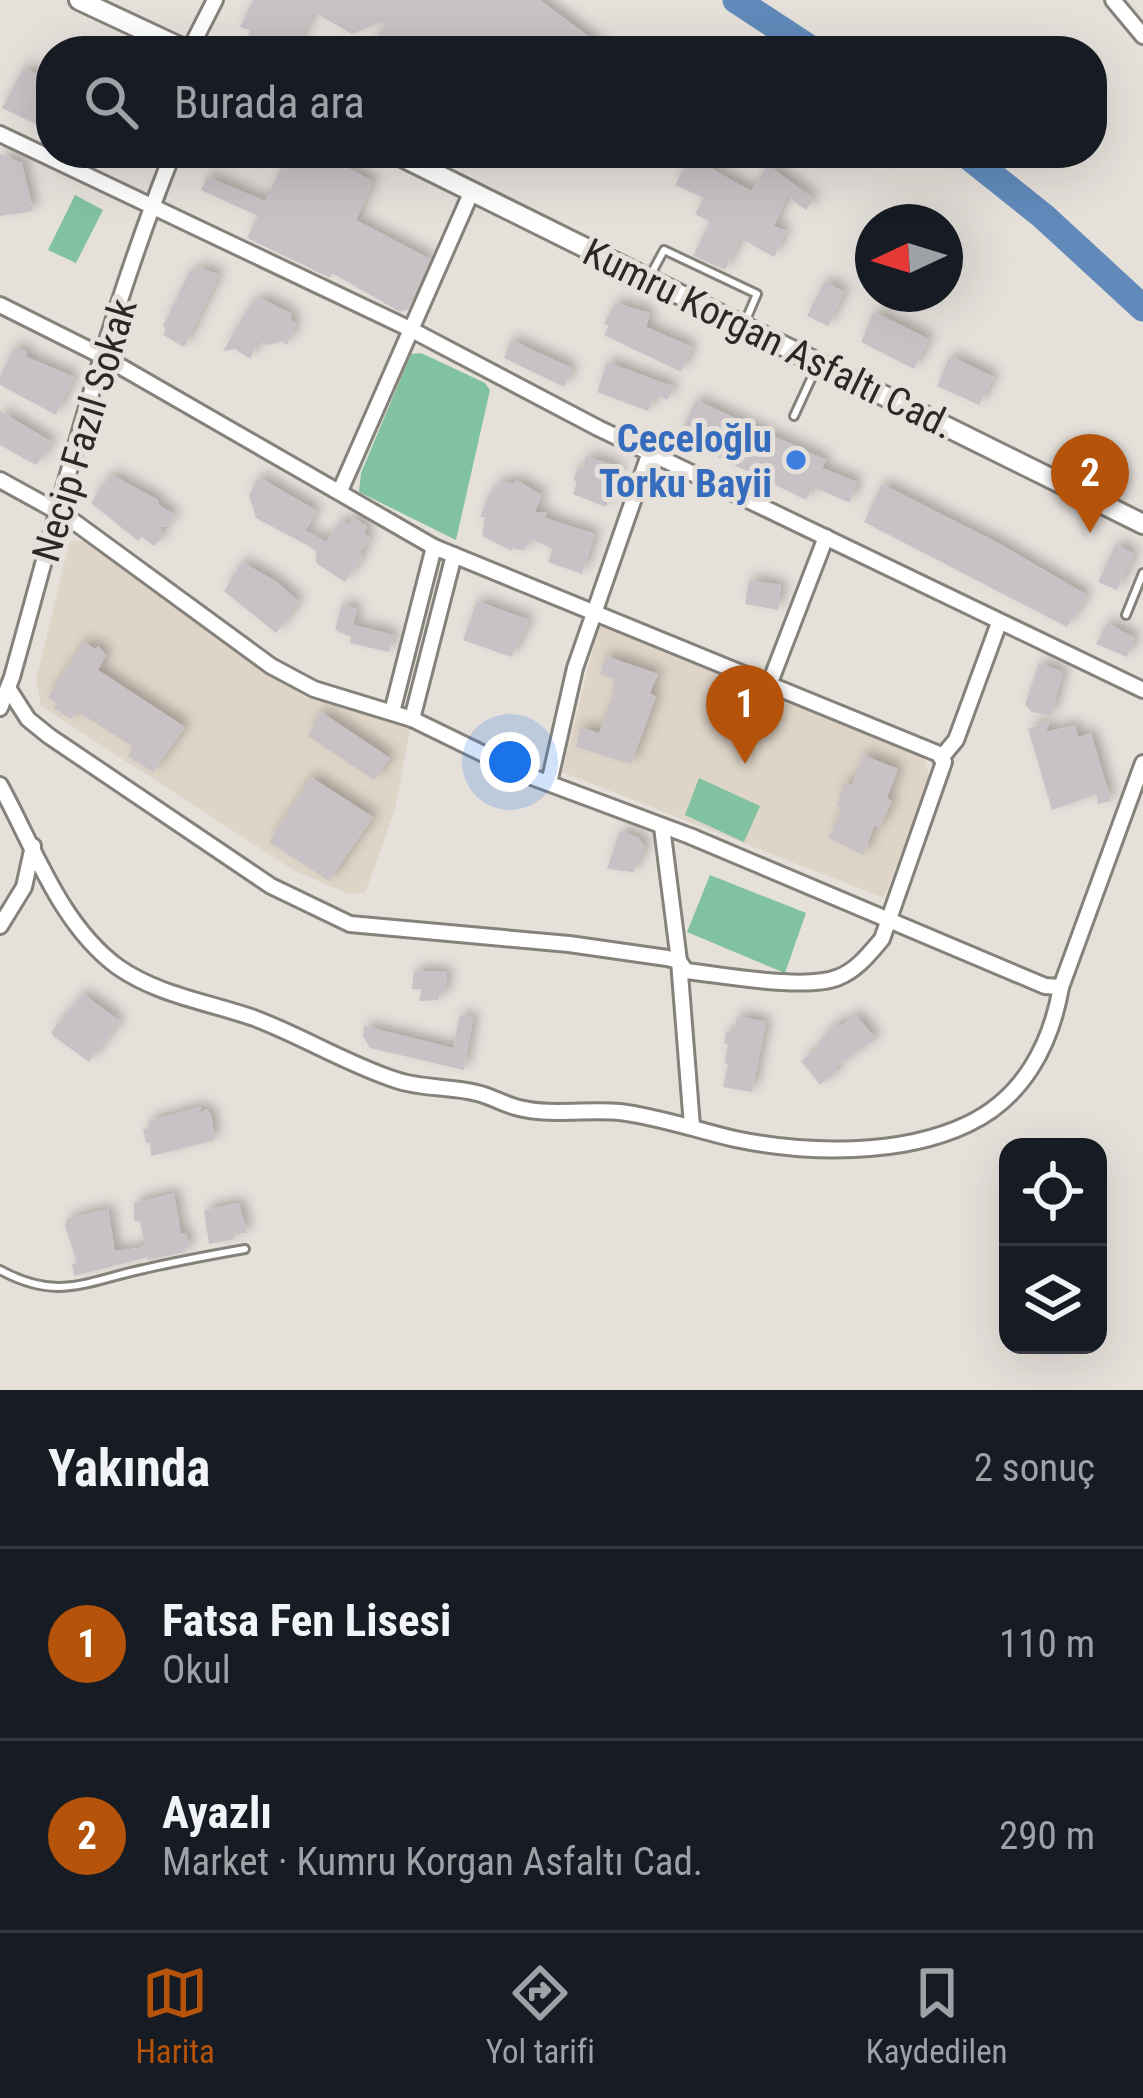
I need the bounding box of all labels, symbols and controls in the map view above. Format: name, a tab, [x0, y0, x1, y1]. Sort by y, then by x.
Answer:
search box	[36, 36, 1107, 168]
icon: search	[78, 69, 144, 135]
text: Burada ara	[174, 76, 365, 129]
north arrow	[855, 204, 963, 312]
street label: Kumru Korgan Asfaltı Cad.	[576, 229, 961, 449]
street label: Necip Fazıl Sokak	[23, 293, 147, 567]
place label: Ceceloğlu Torku Bayii	[599, 416, 772, 507]
pin: 2	[1051, 434, 1129, 533]
marker: Ceceloğlu Torku Bayii	[783, 447, 809, 473]
pin: 1	[706, 665, 784, 764]
your location	[480, 732, 540, 792]
map controls	[999, 1138, 1107, 1354]
button: locate	[999, 1138, 1107, 1246]
button: layers	[999, 1246, 1107, 1354]
text: Yakında	[48, 1439, 210, 1498]
text: 2 sonuç	[974, 1445, 1095, 1491]
text: Fatsa Fen Lisesi	[162, 1594, 451, 1647]
text: 1	[77, 1621, 97, 1667]
text: 110 m	[999, 1621, 1095, 1667]
text: Okul	[162, 1647, 231, 1693]
text: Ayazlı	[162, 1786, 272, 1839]
text: 2	[77, 1813, 97, 1859]
text: 290 m	[999, 1813, 1095, 1859]
text: Market · Kumru Korgan Asfaltı Cad.	[162, 1839, 703, 1885]
tab: Harita	[135, 1960, 215, 2071]
tab: Yol tarifi	[486, 1960, 595, 2071]
tab: Kaydedilen	[866, 1960, 1008, 2071]

